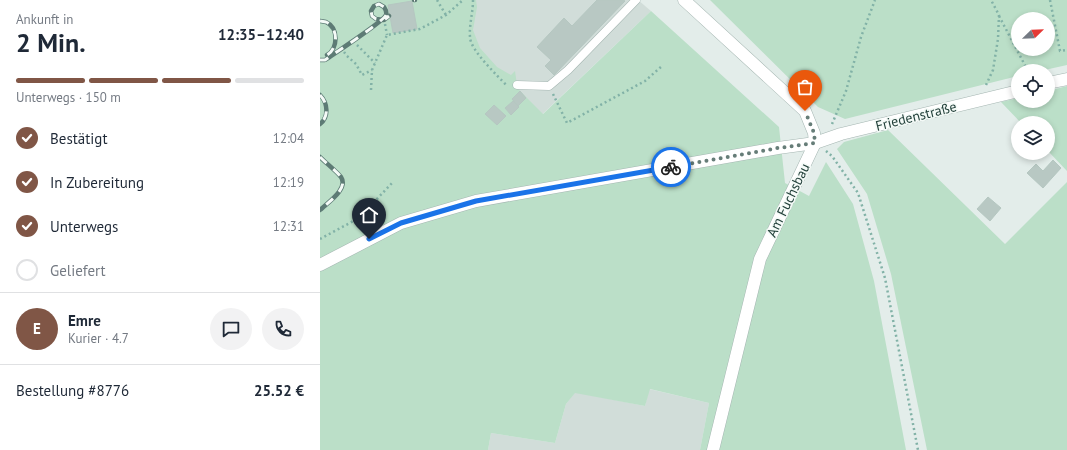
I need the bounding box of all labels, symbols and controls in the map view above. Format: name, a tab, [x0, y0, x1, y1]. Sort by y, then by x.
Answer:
text: Ankunft in	[16, 11, 73, 28]
north arrow	[1011, 12, 1055, 56]
map controls	[1011, 12, 1055, 160]
text: 12:35–12:40	[218, 25, 304, 44]
text: 2 Min.	[16, 26, 86, 59]
button: locate	[1011, 64, 1055, 108]
pin	[788, 70, 822, 111]
icon: bag	[794, 76, 816, 98]
text: Unterwegs · 150 m	[16, 89, 121, 106]
street label: Friedenstraße	[874, 97, 958, 135]
button: layers	[1011, 116, 1055, 160]
icon: check	[16, 127, 38, 149]
text: Bestätigt	[50, 129, 107, 148]
text: 12:04	[273, 130, 304, 147]
courier	[651, 147, 691, 187]
icon: bike	[660, 156, 682, 178]
street label: Am Fuchsbau	[762, 160, 814, 240]
icon: check	[16, 171, 38, 193]
text: In Zubereitung	[50, 173, 144, 192]
text: 12:19	[273, 174, 304, 191]
pin	[352, 198, 386, 239]
icon: home	[358, 204, 380, 226]
icon: check	[16, 215, 38, 237]
text: Unterwegs	[50, 217, 118, 236]
text: 12:31	[273, 218, 304, 235]
text: Geliefert	[50, 261, 106, 280]
button: chat	[210, 308, 252, 350]
button: phone	[262, 308, 304, 350]
text: Emre	[68, 311, 101, 330]
text: E	[33, 319, 41, 338]
text: Kurier · 4.7	[68, 330, 129, 347]
text: Bestellung #8776	[16, 381, 129, 400]
text: 25.52 €	[254, 381, 304, 400]

